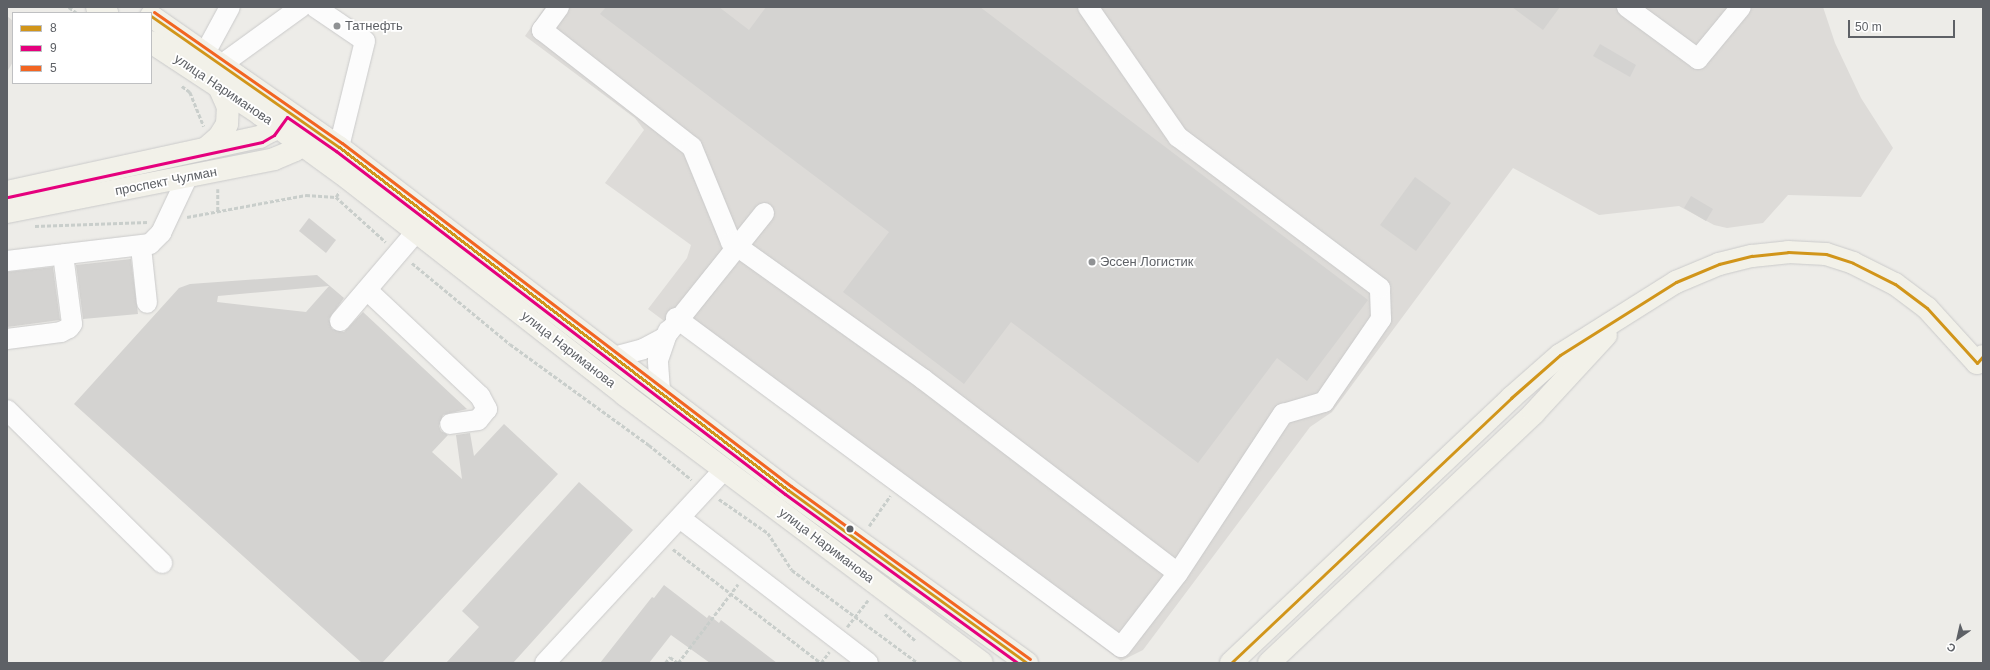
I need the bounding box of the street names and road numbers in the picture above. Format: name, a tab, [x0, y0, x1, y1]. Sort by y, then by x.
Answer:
street label: улица Нариманова	[171, 51, 275, 129]
street label: проспект Чулман	[114, 164, 218, 200]
street label: улица Нариманова	[518, 308, 618, 392]
street label: улица Нариманова	[775, 505, 877, 587]

